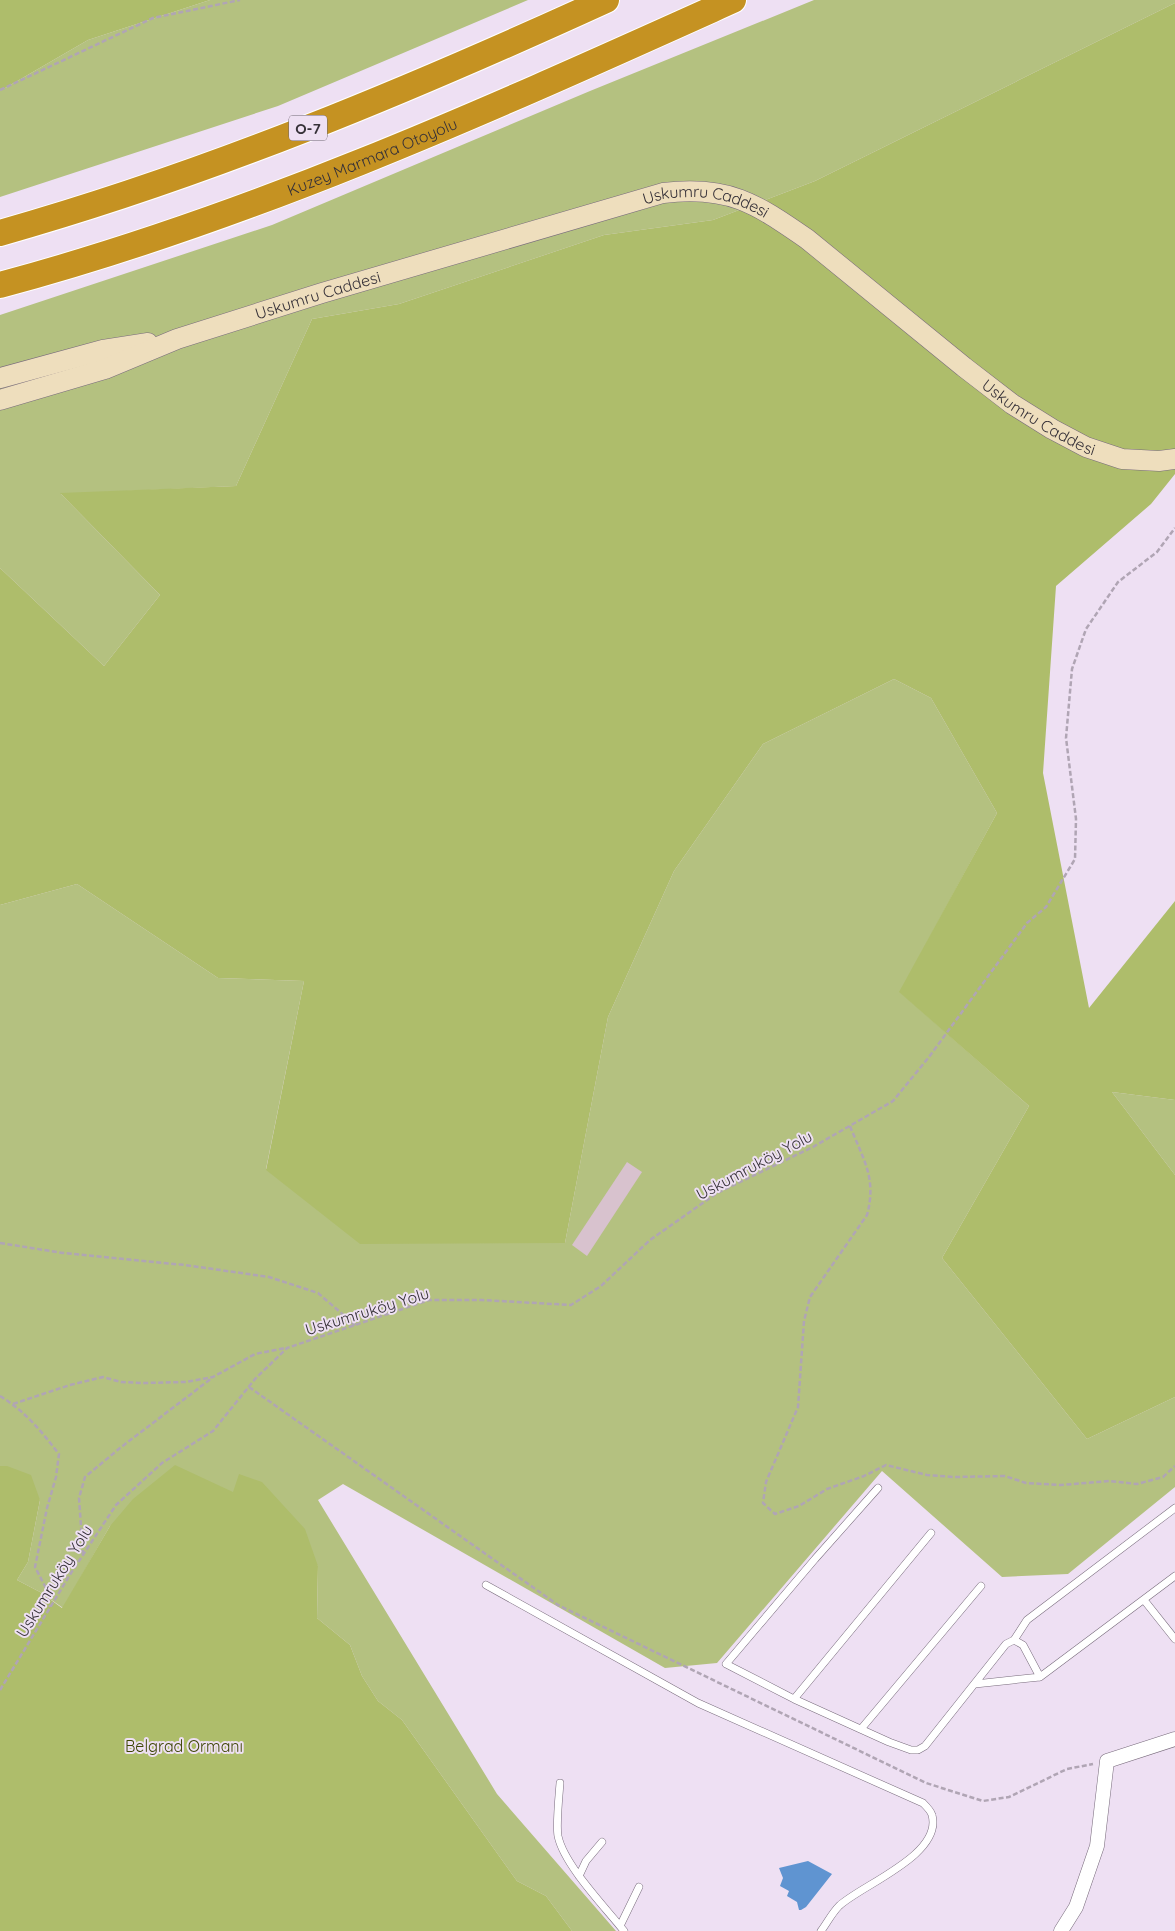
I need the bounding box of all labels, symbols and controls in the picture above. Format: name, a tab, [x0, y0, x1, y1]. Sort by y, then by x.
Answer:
street label: Kuzey Marmara Otoyolu	[284, 113, 460, 200]
road number: O-7	[289, 116, 327, 140]
street label: Uskumru Caddesi	[640, 181, 773, 222]
street label: Uskumru Caddesi	[252, 266, 383, 324]
street label: Uskumru Caddesi	[978, 375, 1098, 459]
street label: Uskumruköy Yolu	[692, 1126, 816, 1204]
street label: Uskumruköy Yolu	[303, 1283, 431, 1339]
street label: Uskumruköy Yolu	[11, 1521, 97, 1641]
park label: Belgrad Ormanı	[125, 1736, 243, 1756]

